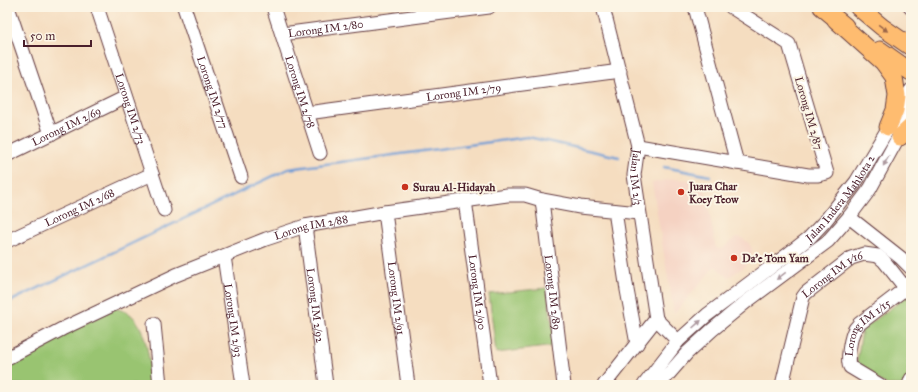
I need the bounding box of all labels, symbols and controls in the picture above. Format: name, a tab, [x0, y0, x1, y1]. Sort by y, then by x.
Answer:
street label: Lorong IM 2/80	[287, 17, 364, 40]
scale bar	[24, 22, 91, 48]
one-way arrow	[878, 24, 889, 32]
text: 50 m	[30, 29, 55, 43]
street label: Lorong IM 2/78	[282, 54, 318, 130]
street label: Lorong IM 2/77	[194, 55, 230, 130]
street label: Lorong IM 2/73	[112, 72, 148, 146]
street label: Lorong IM 2/87	[792, 75, 825, 151]
street label: Lorong IM 2/79	[425, 81, 502, 104]
street label: Lorong IM 2/69	[30, 104, 103, 149]
street label: Jalan IM 2/3	[627, 148, 645, 206]
street label: Jalan Indera Mahkota 2	[803, 152, 878, 246]
one-way arrow	[883, 155, 889, 167]
place label: Juara Char Koey Teow	[687, 180, 739, 207]
place label: Surau Al-Hidayah	[413, 181, 496, 195]
marker: Surau Al-Hidayah	[400, 182, 410, 192]
street label: Lorong IM 2/68	[43, 186, 117, 230]
marker: Juara Char Koey Teow	[676, 187, 686, 197]
street label: Lorong IM 2/88	[273, 213, 349, 243]
street label: Lorong IM 1/16	[799, 249, 865, 301]
place label: Da'e Tom Yam	[742, 252, 810, 265]
marker: Da'e Tom Yam	[729, 253, 739, 263]
street label: Lorong IM 2/90	[465, 254, 488, 331]
street label: Lorong IM 2/89	[542, 254, 563, 331]
street label: Lorong IM 2/91	[385, 261, 407, 336]
street label: Lorong IM 2/92	[304, 267, 326, 344]
one-way arrow	[775, 272, 786, 280]
street label: Lorong IM 2/93	[221, 283, 245, 358]
street label: Lorong IM 1/15	[843, 296, 893, 357]
one-way arrow	[692, 319, 702, 329]

